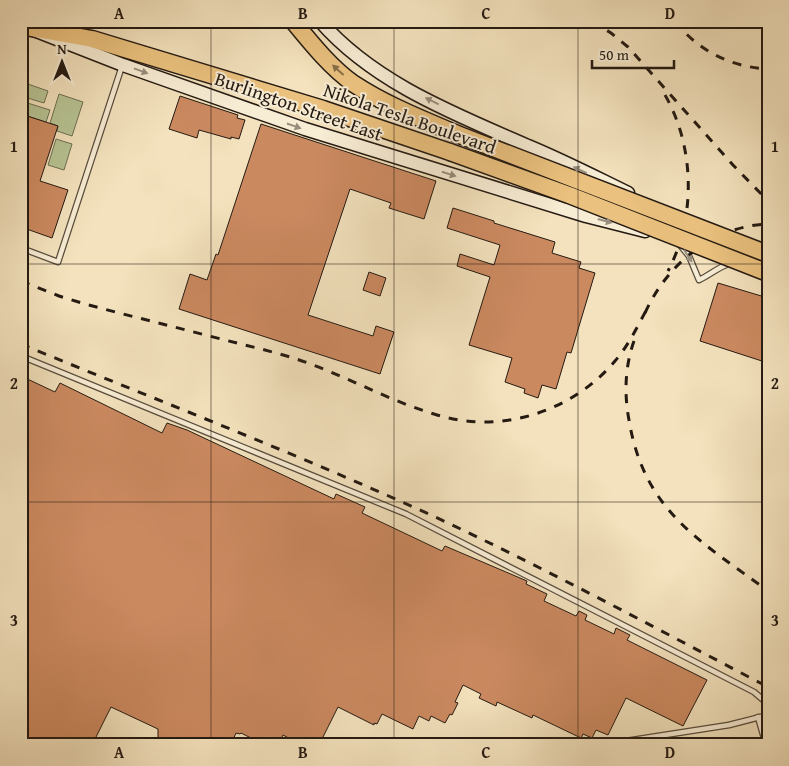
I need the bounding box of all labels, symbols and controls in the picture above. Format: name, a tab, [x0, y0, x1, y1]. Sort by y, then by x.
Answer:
text: A	[114, 1, 125, 25]
text: B	[298, 1, 308, 25]
text: C	[481, 1, 491, 25]
text: D	[665, 1, 675, 25]
north arrow	[38, 38, 88, 88]
scale bar	[592, 38, 674, 70]
text: N	[57, 39, 67, 59]
text: 50 m	[599, 44, 630, 65]
street label: Burlington Street East	[211, 64, 387, 148]
one-way arrow	[332, 64, 345, 75]
one-way arrow	[134, 67, 149, 75]
street label: Nikola Tesla Boulevard	[320, 75, 501, 161]
one-way arrow	[425, 97, 440, 106]
one-way arrow	[287, 122, 302, 130]
text: 1	[10, 134, 18, 158]
text: 1	[771, 134, 779, 158]
one-way arrow	[573, 165, 587, 173]
one-way arrow	[442, 171, 457, 178]
one-way arrow	[597, 217, 612, 225]
one-way arrow	[683, 249, 693, 263]
text: 2	[10, 371, 18, 395]
text: 2	[771, 371, 779, 395]
text: 3	[10, 608, 18, 632]
text: 3	[771, 608, 779, 632]
text: A	[114, 740, 125, 764]
text: B	[298, 740, 308, 764]
text: C	[481, 740, 491, 764]
text: D	[665, 740, 675, 764]

